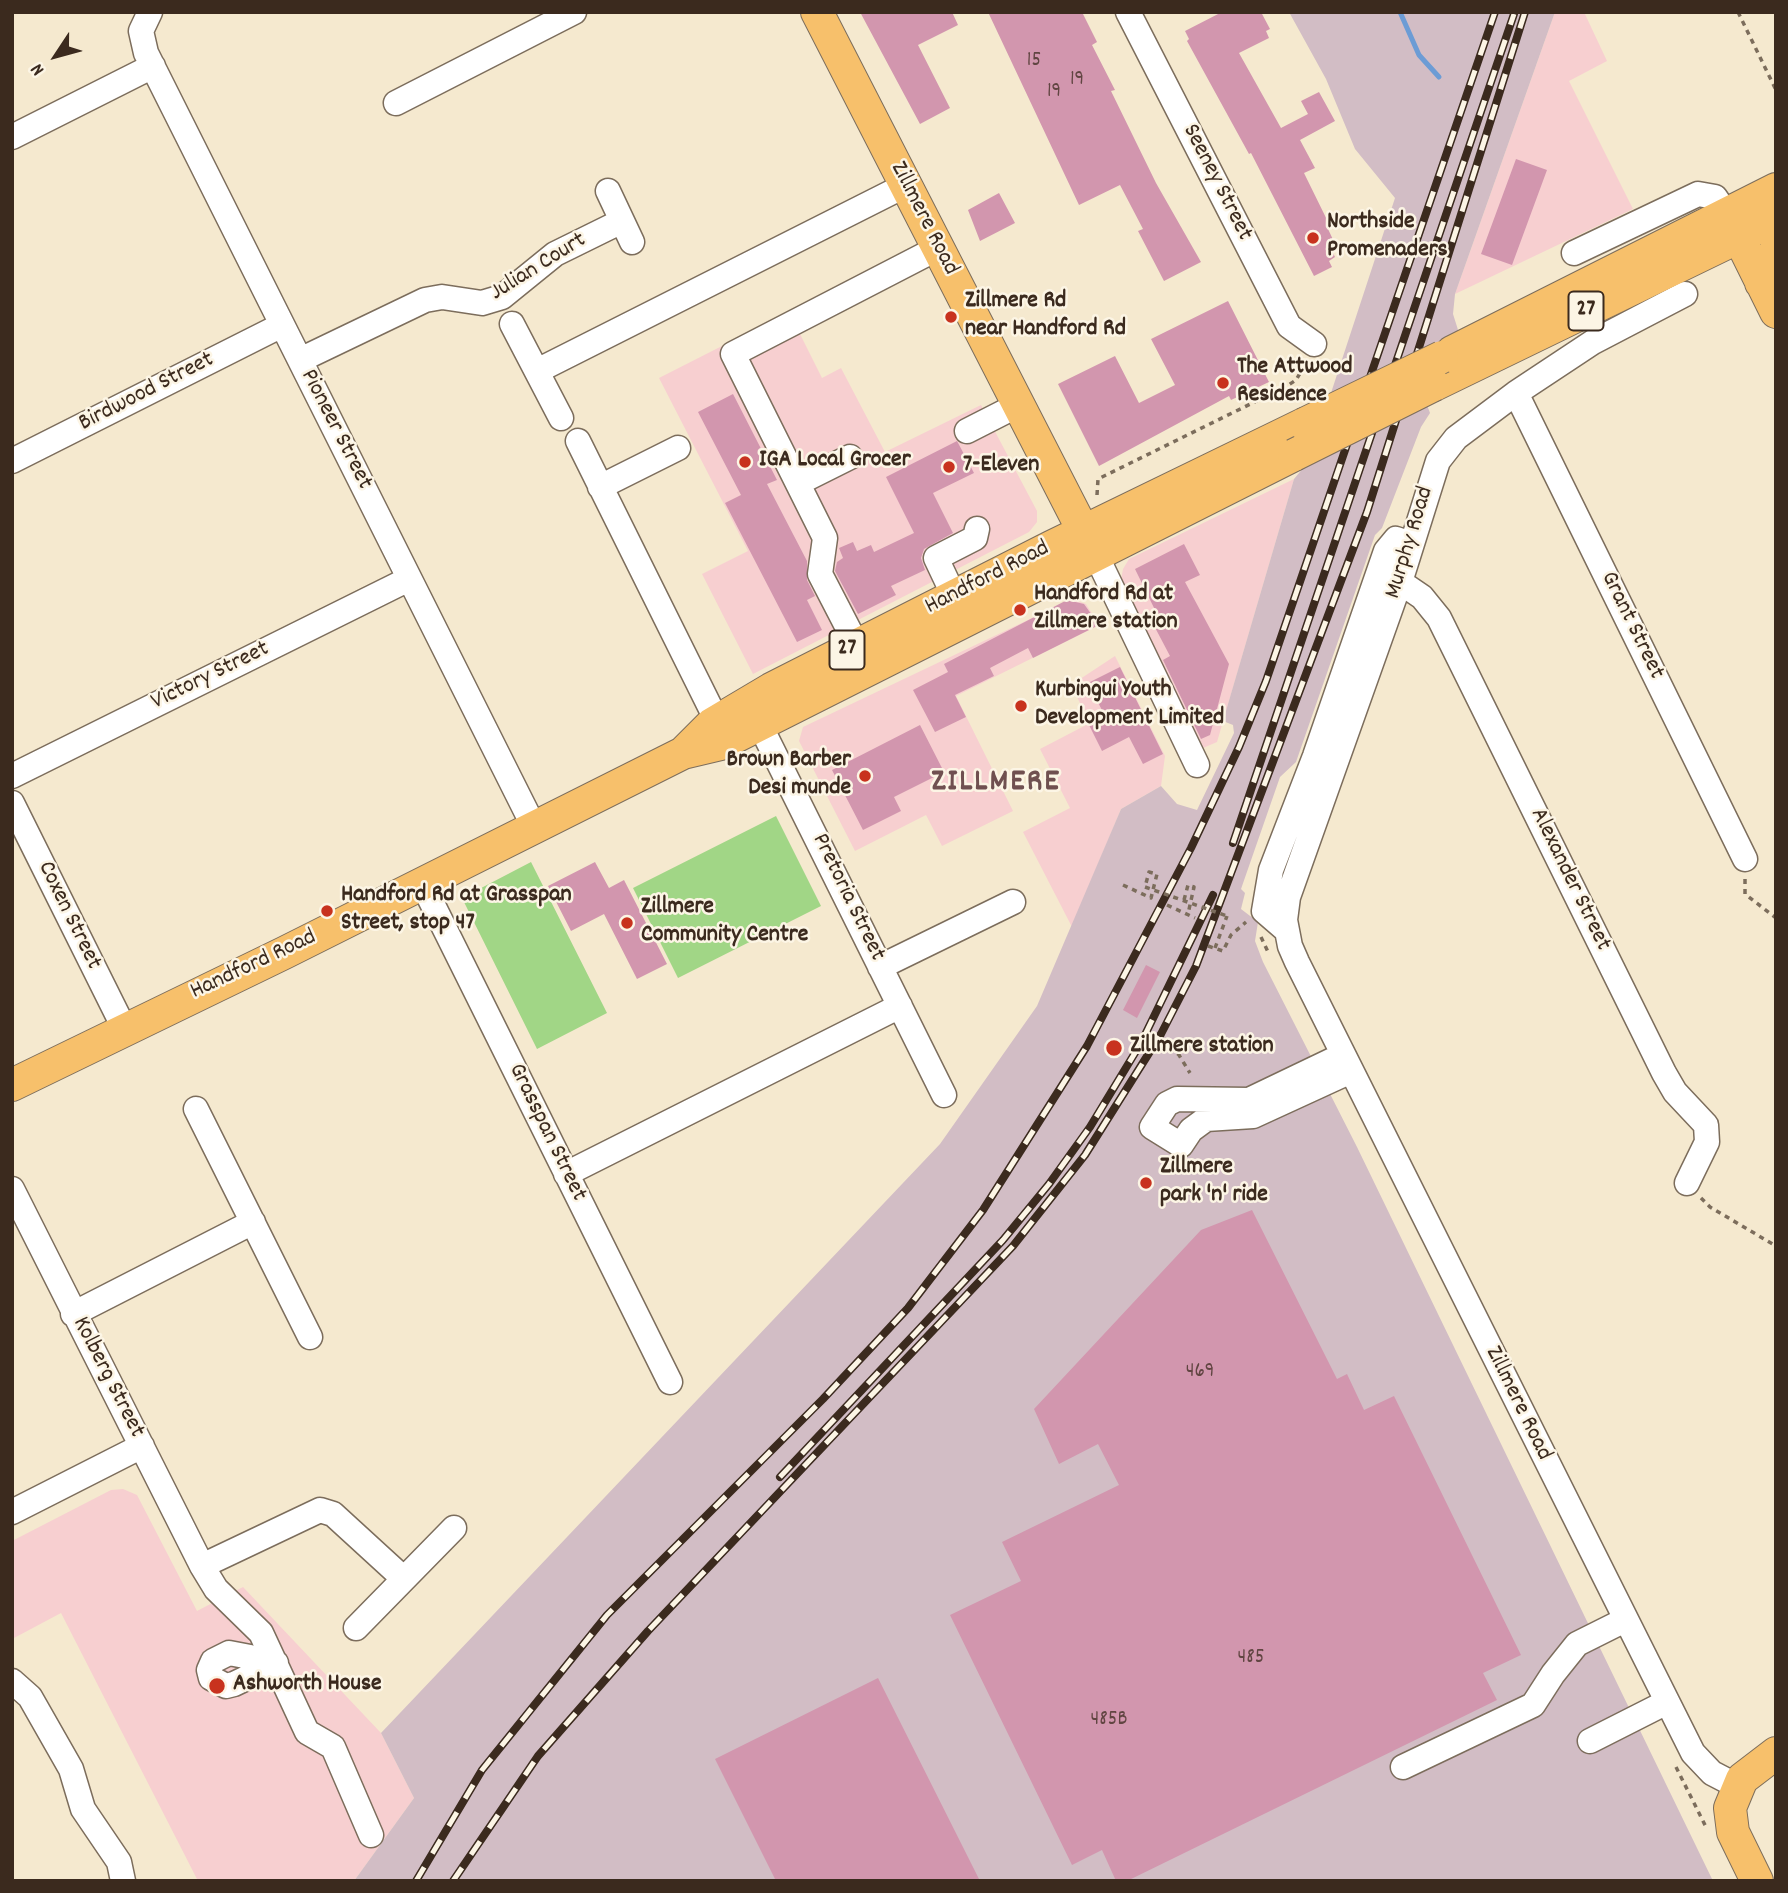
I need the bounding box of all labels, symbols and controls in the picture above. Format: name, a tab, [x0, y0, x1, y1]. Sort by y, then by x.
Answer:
north arrow	[21, 21, 91, 91]
house number: 15	[1027, 49, 1041, 75]
text: N	[25, 57, 52, 80]
house number: 19	[1070, 68, 1084, 94]
house number: 19	[1047, 80, 1061, 106]
street label: Seeney Street	[1174, 120, 1258, 246]
street label: Zillmere Road	[882, 158, 964, 280]
place label: Northside Promenaders	[1327, 210, 1448, 266]
street label: Julian Court	[486, 227, 592, 309]
marker: Northside Promenaders	[1305, 230, 1321, 246]
place label: Zillmere Rd near Handford Rd	[965, 289, 1126, 345]
road number: 27	[1568, 292, 1604, 330]
marker: Zillmere Rd near Handford Rd	[943, 309, 959, 325]
street label: Birdwood Street	[75, 347, 219, 439]
place label: The Attwood Residence	[1237, 355, 1353, 411]
street label: Pioneer Street	[292, 365, 378, 495]
marker: The Attwood Residence	[1215, 375, 1231, 391]
place label: IGA Local Grocer	[759, 448, 911, 476]
place label: 7-Eleven	[963, 453, 1039, 481]
marker: IGA Local Grocer	[737, 454, 753, 470]
marker: 7-Eleven	[941, 459, 957, 475]
street label: Murphy Road	[1380, 484, 1442, 602]
street label: Handford Road	[921, 535, 1055, 623]
street label: Grant Street	[1593, 568, 1669, 684]
place label: Handford Rd at Zillmere station	[1034, 582, 1178, 638]
marker: Handford Rd at Zillmere station	[1012, 602, 1028, 618]
road number: 27	[830, 630, 864, 670]
street label: Victory Street	[147, 636, 275, 718]
place label: Kurbingui Youth Development Limited	[1035, 678, 1224, 734]
marker: Kurbingui Youth Development Limited	[1013, 698, 1029, 714]
place label: Brown Barber Desi munde	[727, 748, 851, 804]
district label: ZILLMERE	[932, 766, 1060, 804]
marker: Brown Barber Desi munde	[857, 768, 873, 784]
street label: Alexander Street	[1522, 804, 1616, 956]
street label: Pretoria Street	[804, 830, 890, 966]
street label: Coxen Street	[29, 857, 107, 975]
place label: Handford Rd at Grasspan Street, stop 47	[341, 883, 572, 939]
place label: Zillmere Community Centre	[641, 895, 808, 951]
marker: Handford Rd at Grasspan Street, stop 47	[319, 903, 335, 919]
marker: Zillmere Community Centre	[619, 915, 635, 931]
street label: Handford Road	[186, 924, 322, 1008]
place label: Zillmere station	[1130, 1034, 1274, 1062]
marker: Zillmere station	[1104, 1038, 1124, 1058]
street label: Grasspan Street	[500, 1059, 592, 1207]
place label: Zillmere park 'n' ride	[1160, 1155, 1268, 1211]
marker: Zillmere park 'n' ride	[1138, 1175, 1154, 1191]
street label: Kolberg Street	[64, 1313, 150, 1443]
street label: Zillmere Road	[1477, 1342, 1557, 1466]
house number: 469	[1186, 1360, 1214, 1386]
house number: 485	[1238, 1646, 1264, 1672]
place label: Ashworth House	[233, 1672, 382, 1700]
marker: Ashworth House	[207, 1676, 227, 1696]
house number: 485B	[1091, 1708, 1127, 1734]

